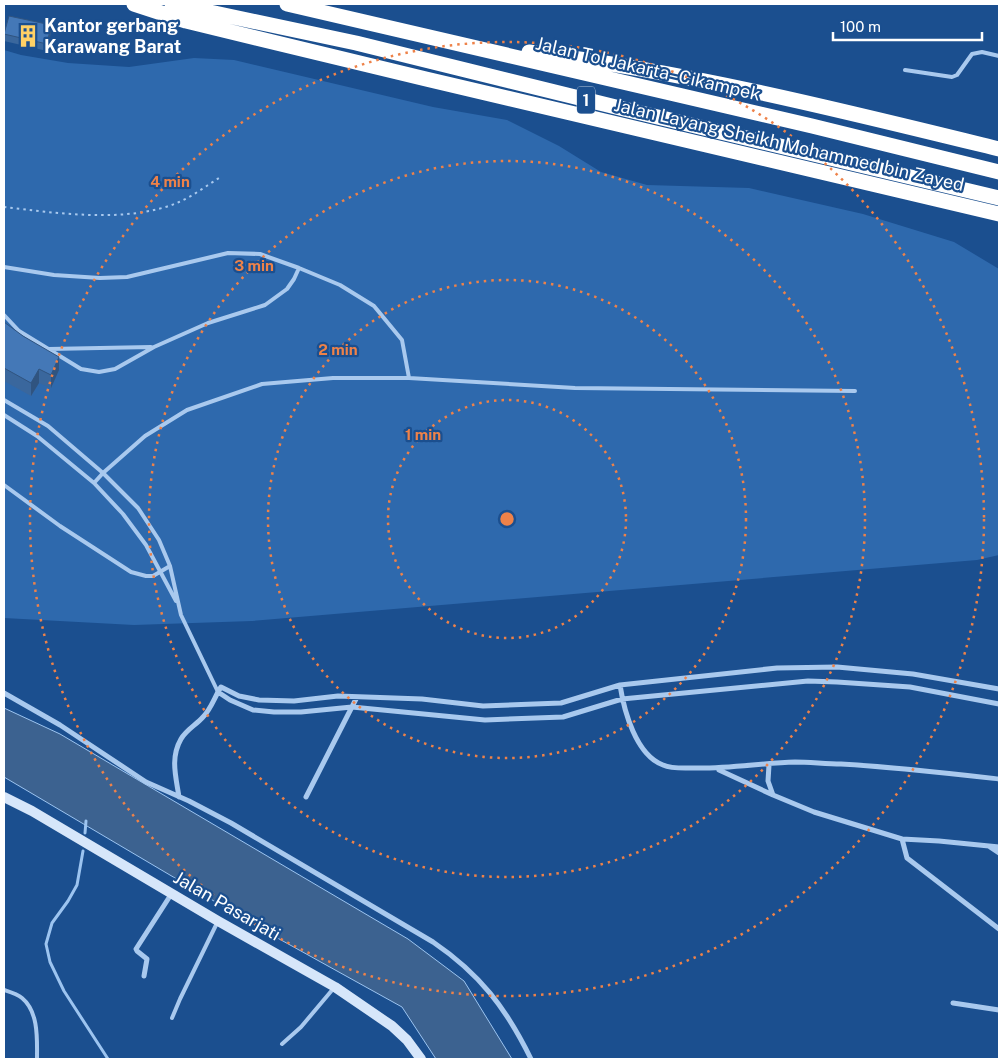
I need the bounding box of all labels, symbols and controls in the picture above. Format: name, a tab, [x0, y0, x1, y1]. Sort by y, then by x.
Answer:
scale bar	[833, 10, 982, 42]
place label: Kantor gerbang Karawang Barat	[44, 15, 181, 57]
text: 100 m	[840, 18, 881, 35]
building icon: Kantor gerbang Karawang Barat	[15, 23, 41, 49]
street label: Jalan Tol Jakarta–Cikampek	[534, 32, 763, 105]
road number: 1	[577, 86, 595, 114]
street label: Jalan Layang Sheikh Mohammed bin Zayed	[612, 94, 966, 195]
text: 4 min	[150, 173, 190, 190]
text: 3 min	[234, 257, 274, 274]
text: 2 min	[318, 341, 358, 358]
text: 1 min	[405, 426, 441, 443]
centre of rings	[498, 510, 516, 528]
street label: Jalan Pasarjati	[170, 866, 284, 945]

